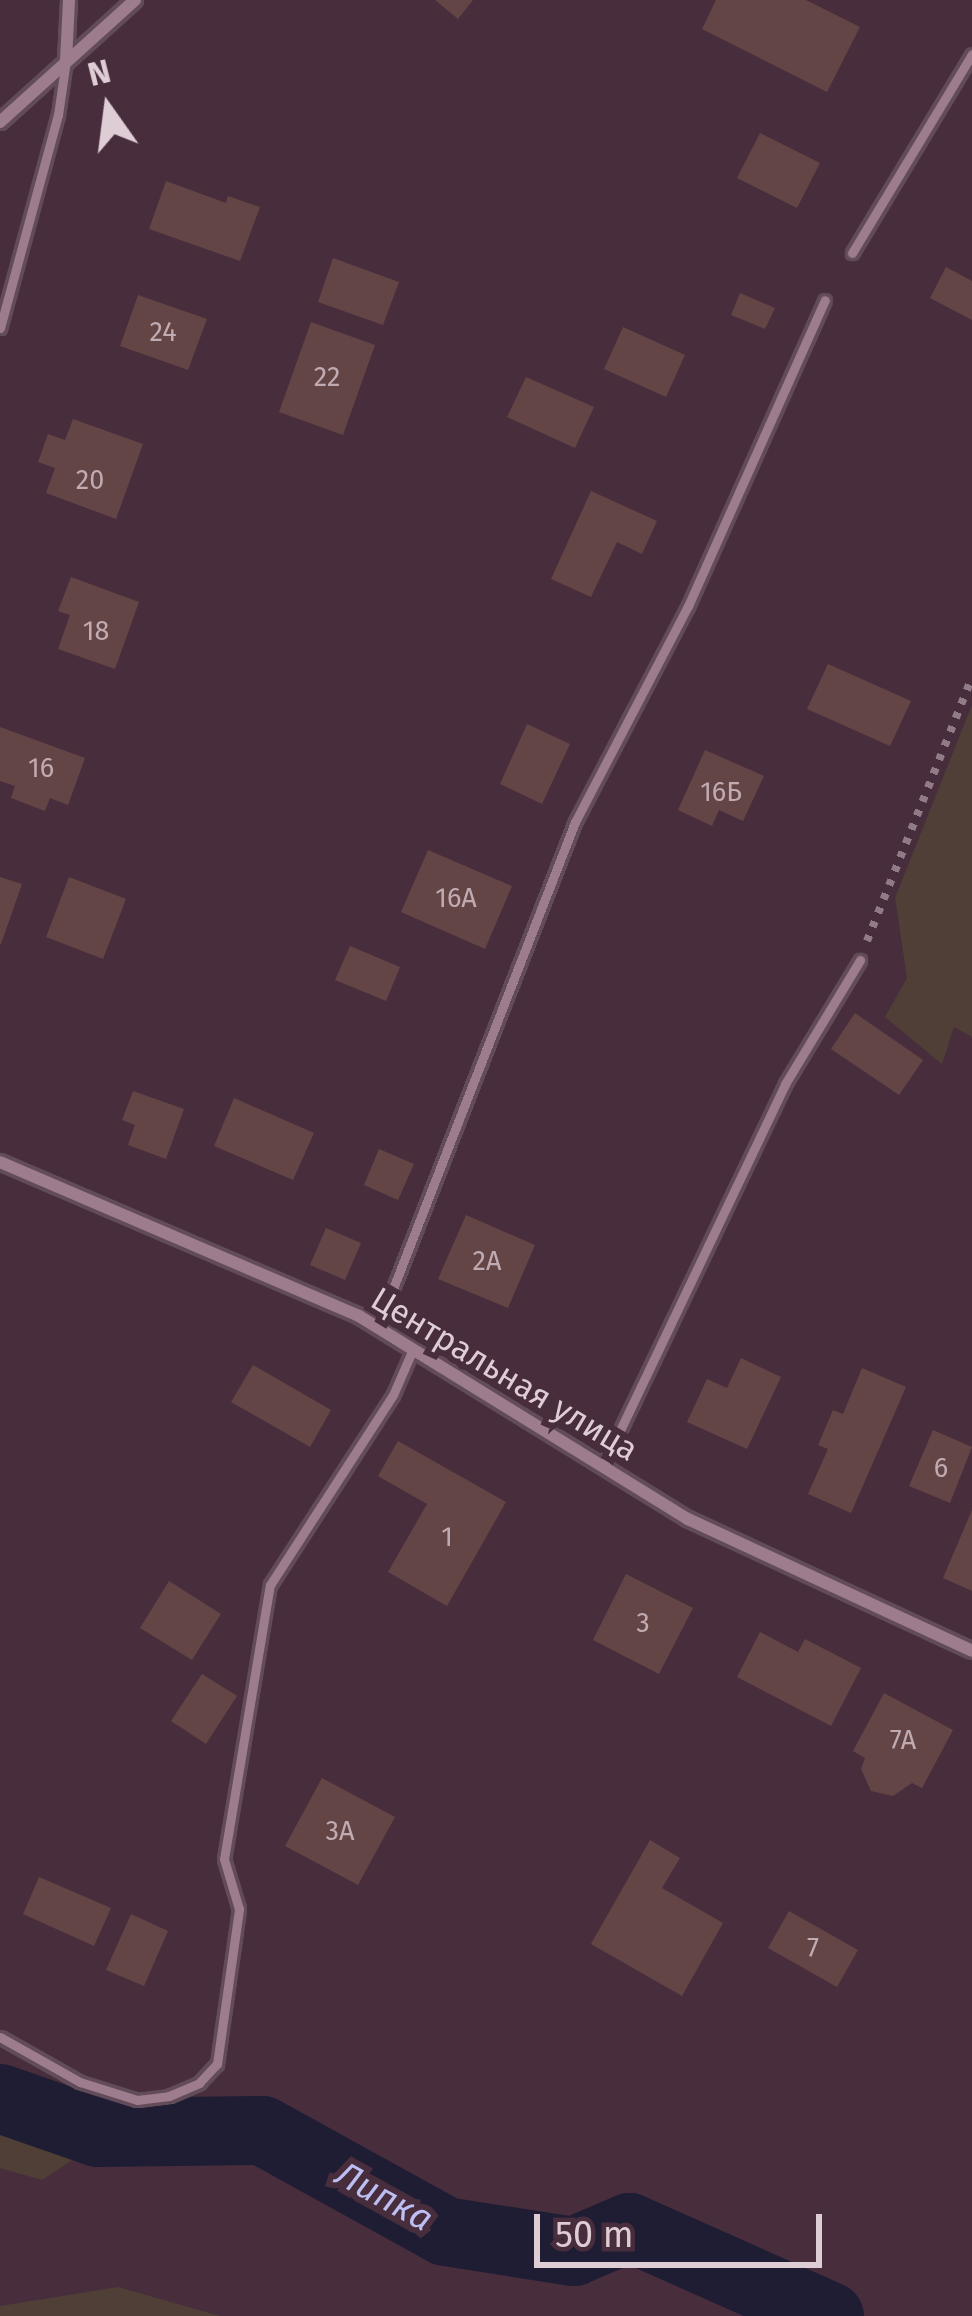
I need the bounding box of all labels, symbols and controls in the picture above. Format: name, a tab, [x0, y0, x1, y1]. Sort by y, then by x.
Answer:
north arrow	[48, 48, 168, 168]
text: N	[84, 51, 115, 95]
house number: 24	[150, 317, 176, 349]
house number: 22	[314, 362, 340, 394]
house number: 20	[76, 465, 104, 497]
house number: 18	[83, 616, 109, 648]
house number: 16	[28, 753, 54, 785]
house number: 16Б	[700, 777, 742, 809]
house number: 16А	[435, 883, 477, 915]
house number: 2А	[473, 1246, 501, 1278]
street label: Центральная улица	[364, 1280, 644, 1470]
house number: 6	[934, 1453, 948, 1485]
house number: 1	[441, 1522, 453, 1554]
house number: 3	[636, 1608, 650, 1640]
house number: 7А	[890, 1725, 916, 1757]
house number: 3А	[326, 1816, 354, 1848]
house number: 7	[807, 1933, 819, 1965]
water label: Липка	[328, 2153, 440, 2241]
scale bar	[540, 2190, 828, 2264]
text: 50 m	[555, 2213, 634, 2257]

